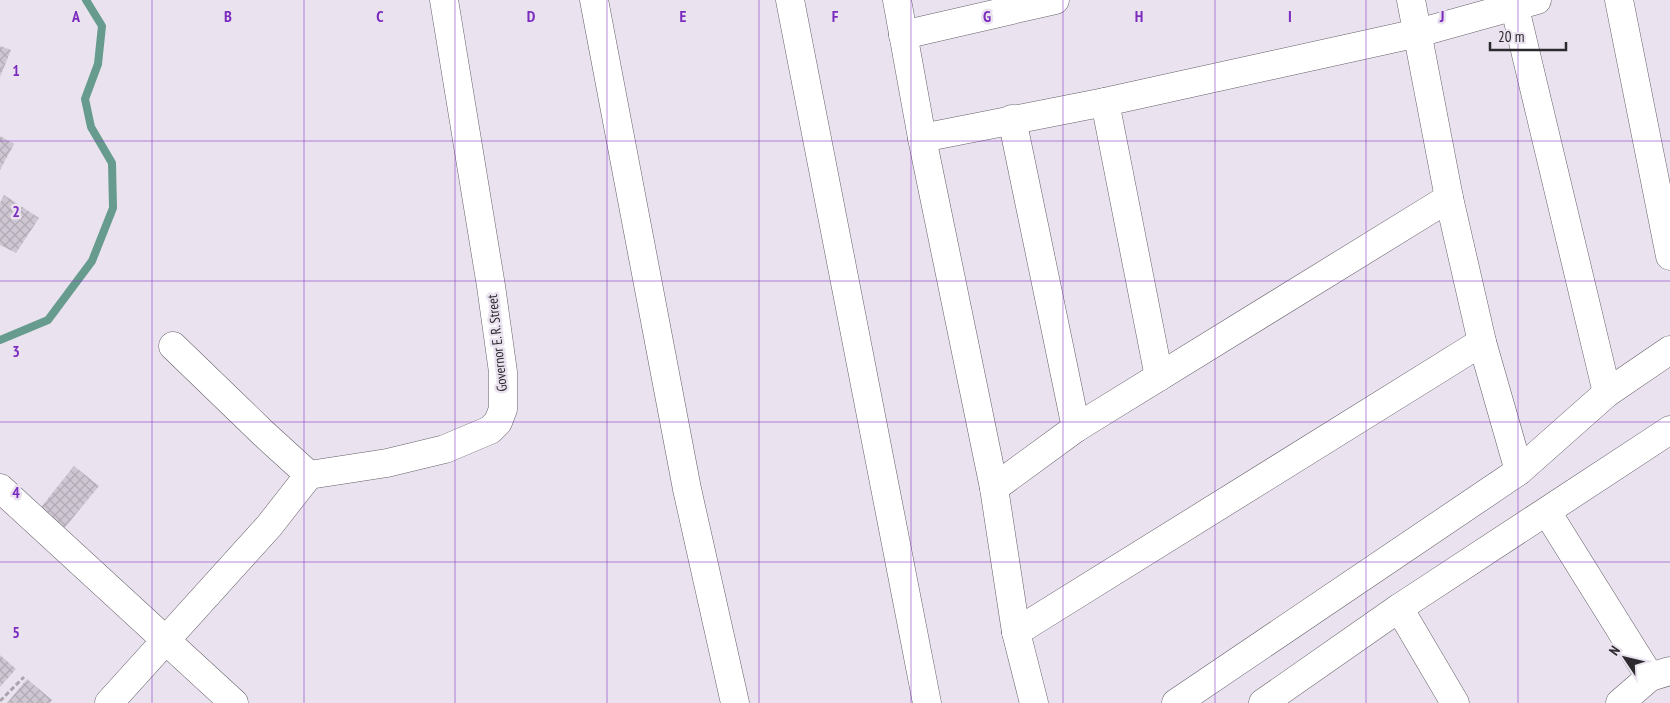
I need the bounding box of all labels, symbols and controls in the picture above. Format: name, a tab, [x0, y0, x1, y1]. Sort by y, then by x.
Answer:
text: A	[71, 6, 81, 26]
text: B	[224, 6, 232, 26]
text: C	[376, 6, 384, 26]
text: D	[527, 6, 536, 26]
text: E	[680, 6, 687, 26]
text: F	[832, 6, 839, 26]
text: G	[983, 6, 991, 26]
text: H	[1135, 6, 1143, 26]
text: I	[1288, 6, 1292, 26]
text: J	[1439, 6, 1444, 26]
scale bar	[1490, 20, 1566, 52]
text: 20 m	[1498, 27, 1524, 46]
text: 1	[12, 60, 20, 80]
text: 2	[12, 201, 20, 221]
street label: Governor E. R. Street	[483, 293, 511, 392]
text: 3	[12, 341, 20, 361]
text: 4	[12, 482, 20, 502]
text: 5	[12, 622, 20, 642]
north arrow	[1600, 633, 1650, 683]
text: N	[1605, 642, 1624, 659]

